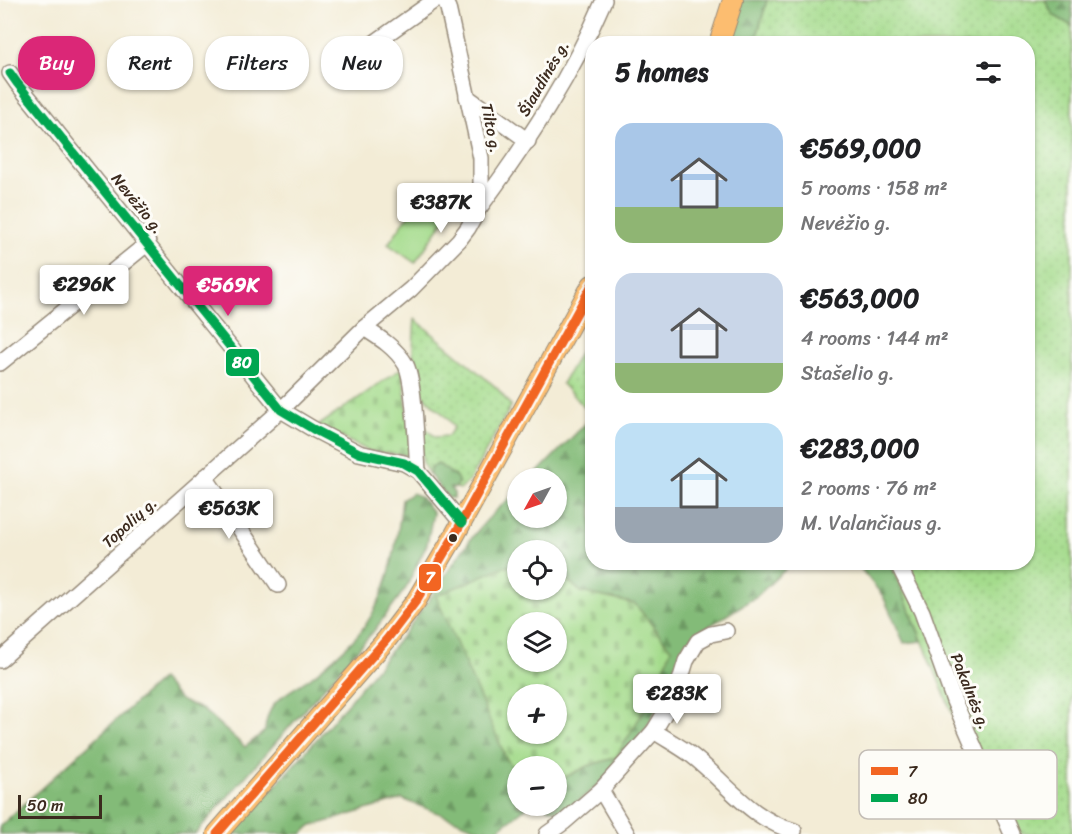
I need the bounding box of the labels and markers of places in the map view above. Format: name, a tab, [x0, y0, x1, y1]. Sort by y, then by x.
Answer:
pin: €387K	[399, 183, 483, 234]
pin: €296K	[42, 265, 126, 316]
pin: €569K	[186, 266, 270, 317]
pin: €563K	[187, 489, 271, 540]
unlabelled marker	[447, 532, 459, 544]
pin: €283K	[635, 674, 719, 725]

